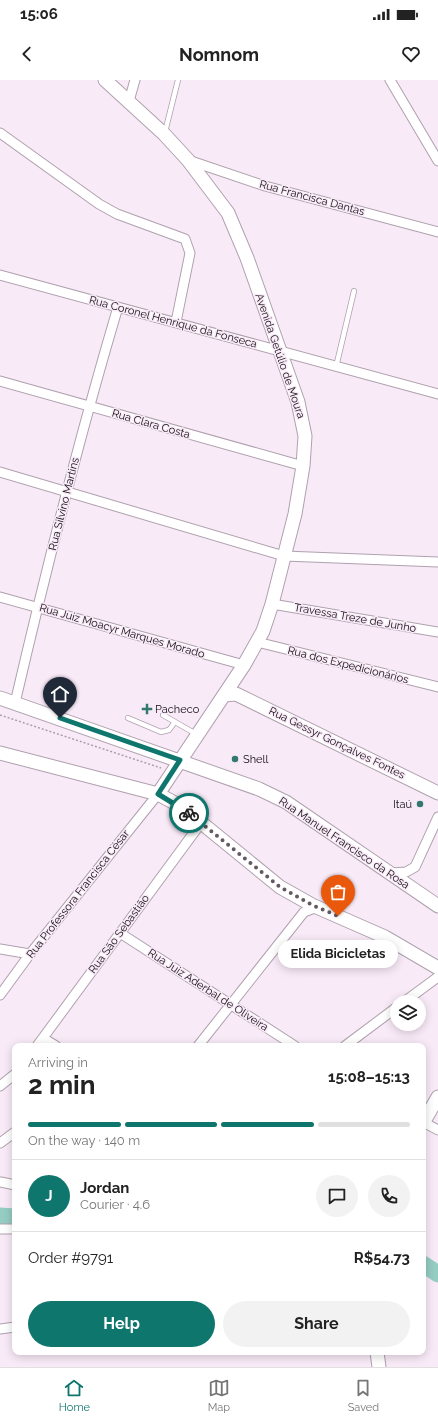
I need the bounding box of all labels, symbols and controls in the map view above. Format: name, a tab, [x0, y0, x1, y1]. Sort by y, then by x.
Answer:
text: 15:06	[20, 5, 58, 23]
icon: back	[16, 43, 38, 65]
icon: heart	[400, 43, 422, 65]
text: Nomnom	[179, 44, 259, 65]
street label: Rua Francisca Dantas	[258, 178, 366, 218]
street label: Avenida Getúlio de Moura	[252, 292, 308, 420]
street label: Rua Coronel Henrique da Fonseca	[88, 293, 258, 351]
street label: Rua Clara Costa	[110, 407, 192, 441]
street label: Rua Silvino Martins	[46, 456, 82, 552]
street label: Rua Juiz Moacyr Marques Morado	[38, 601, 207, 661]
street label: Travessa Treze de Junho	[293, 601, 418, 635]
street label: Rua dos Expedicionários	[286, 644, 410, 686]
pin	[43, 677, 77, 718]
icon: home	[49, 683, 71, 705]
place label: Pacheco	[155, 703, 200, 716]
marker: Pacheco	[142, 704, 152, 714]
street label: Rua Gessyr Gonçalves Fontes	[267, 704, 407, 782]
place label: Shell	[243, 753, 269, 766]
marker: Shell	[230, 754, 240, 764]
courier	[169, 793, 209, 833]
street label: Rua Manuel Francisco da Rosa	[276, 794, 412, 892]
place label: Itaú	[393, 798, 412, 811]
marker: Itaú	[415, 799, 425, 809]
icon: bike	[178, 802, 200, 824]
street label: Rua Professora Francisca César	[24, 827, 132, 961]
pin	[321, 875, 355, 916]
icon: bag	[327, 881, 349, 903]
street label: Rua São Sebastião	[86, 892, 152, 976]
callout: Elida Bicicletas	[278, 940, 398, 968]
street label: Rua Juiz Aderbal de Oliveira	[145, 946, 271, 1034]
text: Elida Bicicletas	[290, 946, 386, 961]
map controls	[390, 995, 426, 1031]
button: layers	[390, 995, 426, 1031]
text: Arriving in	[28, 1055, 88, 1070]
text: 15:08–15:13	[328, 1068, 410, 1086]
text: 2 min	[28, 1070, 95, 1100]
text: On the way · 140 m	[28, 1133, 140, 1148]
button: chat	[316, 1175, 358, 1217]
button: phone	[368, 1175, 410, 1217]
text: Jordan	[80, 1179, 129, 1197]
text: J	[45, 1187, 53, 1205]
text: Courier · 4.6	[80, 1197, 150, 1212]
text: Order #9791	[28, 1249, 113, 1267]
text: R$54.73	[354, 1249, 410, 1267]
button: Help	[28, 1301, 215, 1347]
button: Share	[223, 1301, 410, 1347]
tab: Home	[59, 1377, 90, 1414]
tab: Map	[208, 1377, 230, 1414]
tab: Saved	[348, 1377, 379, 1414]

